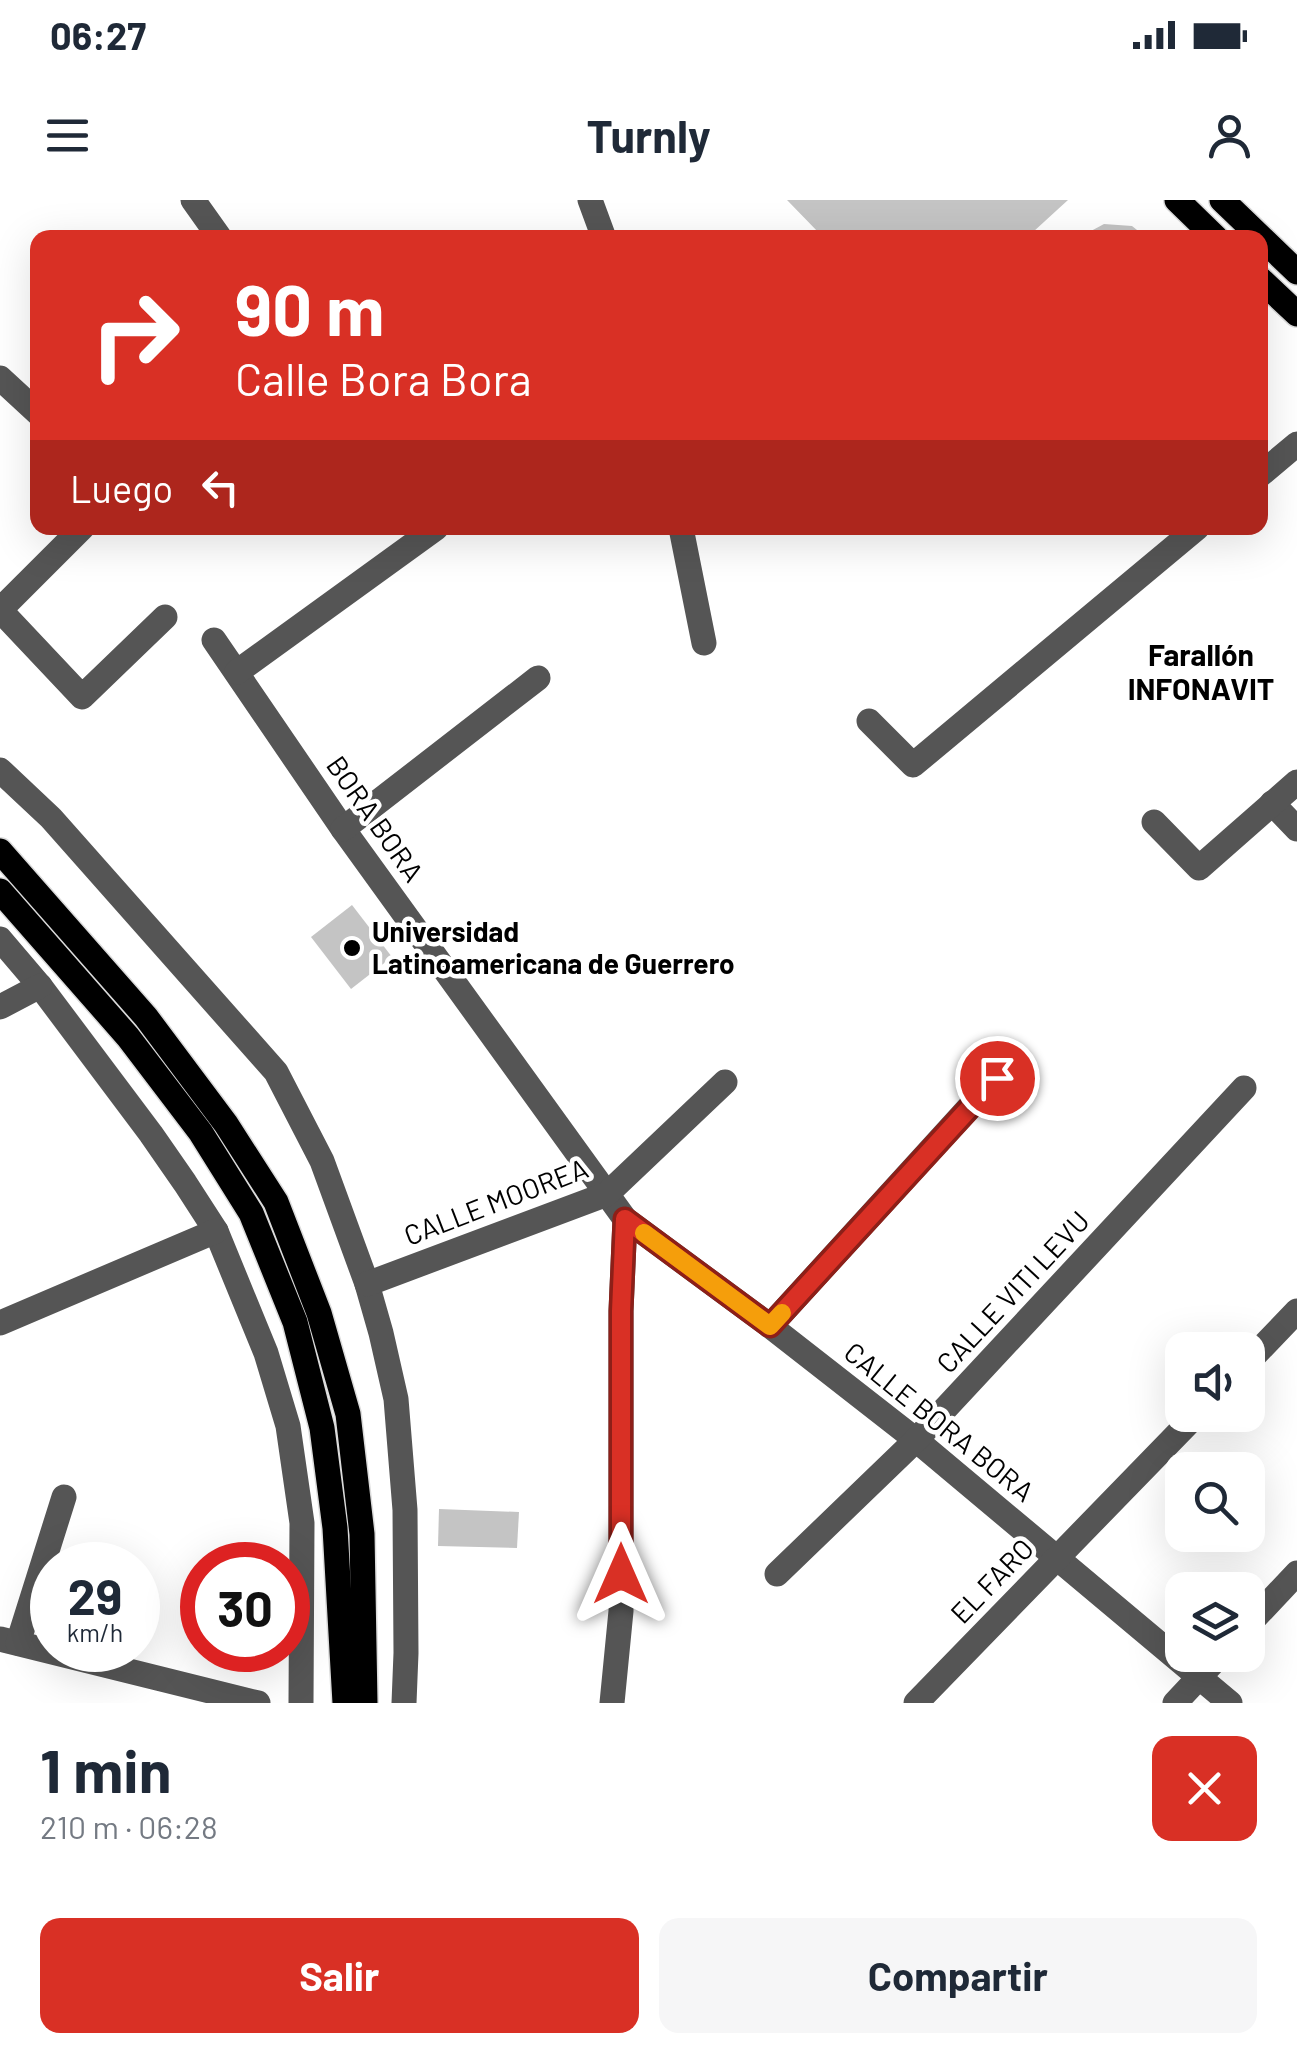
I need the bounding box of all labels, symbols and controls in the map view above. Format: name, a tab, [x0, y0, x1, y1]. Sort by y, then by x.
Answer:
text: 06:27	[50, 12, 146, 58]
icon: menu	[40, 108, 95, 163]
text: Turnly	[586, 108, 711, 162]
icon: person	[1202, 108, 1257, 163]
text: 90 m	[235, 266, 385, 350]
icon: right	[70, 270, 200, 400]
text: Calle Bora Bora	[235, 351, 532, 405]
icon: left	[193, 460, 248, 515]
text: Luego	[70, 465, 173, 511]
district label: Farallón INFONAVIT	[1128, 636, 1274, 706]
street label: BORA BORA	[320, 749, 432, 888]
place label: Universidad Latinoamericana de Guerrero	[372, 914, 735, 980]
marker: Universidad Latinoamericana de Guerrero	[341, 937, 363, 959]
pin	[955, 1036, 1040, 1121]
icon: arrive	[970, 1051, 1025, 1106]
street label: CALLE MOOREA	[399, 1150, 592, 1252]
street label: CALLE VITI LEVU	[929, 1203, 1096, 1379]
map controls	[1165, 1332, 1265, 1672]
button: sound	[1165, 1332, 1265, 1432]
street label: CALLE BORA BORA	[838, 1334, 1041, 1508]
button: search	[1165, 1452, 1265, 1552]
position arrow	[569, 1522, 673, 1626]
street label: EL FARO	[943, 1531, 1040, 1630]
speed limit sign: 30	[180, 1542, 310, 1672]
text: 29	[68, 1565, 122, 1625]
button: layers	[1165, 1572, 1265, 1672]
text: km/h	[67, 1617, 123, 1647]
text: 1 min	[40, 1733, 171, 1805]
button: close	[1152, 1736, 1257, 1841]
text: 210 m · 06:28	[40, 1807, 218, 1845]
button: Salir	[40, 1918, 639, 2033]
button: Compartir	[659, 1918, 1257, 2033]

